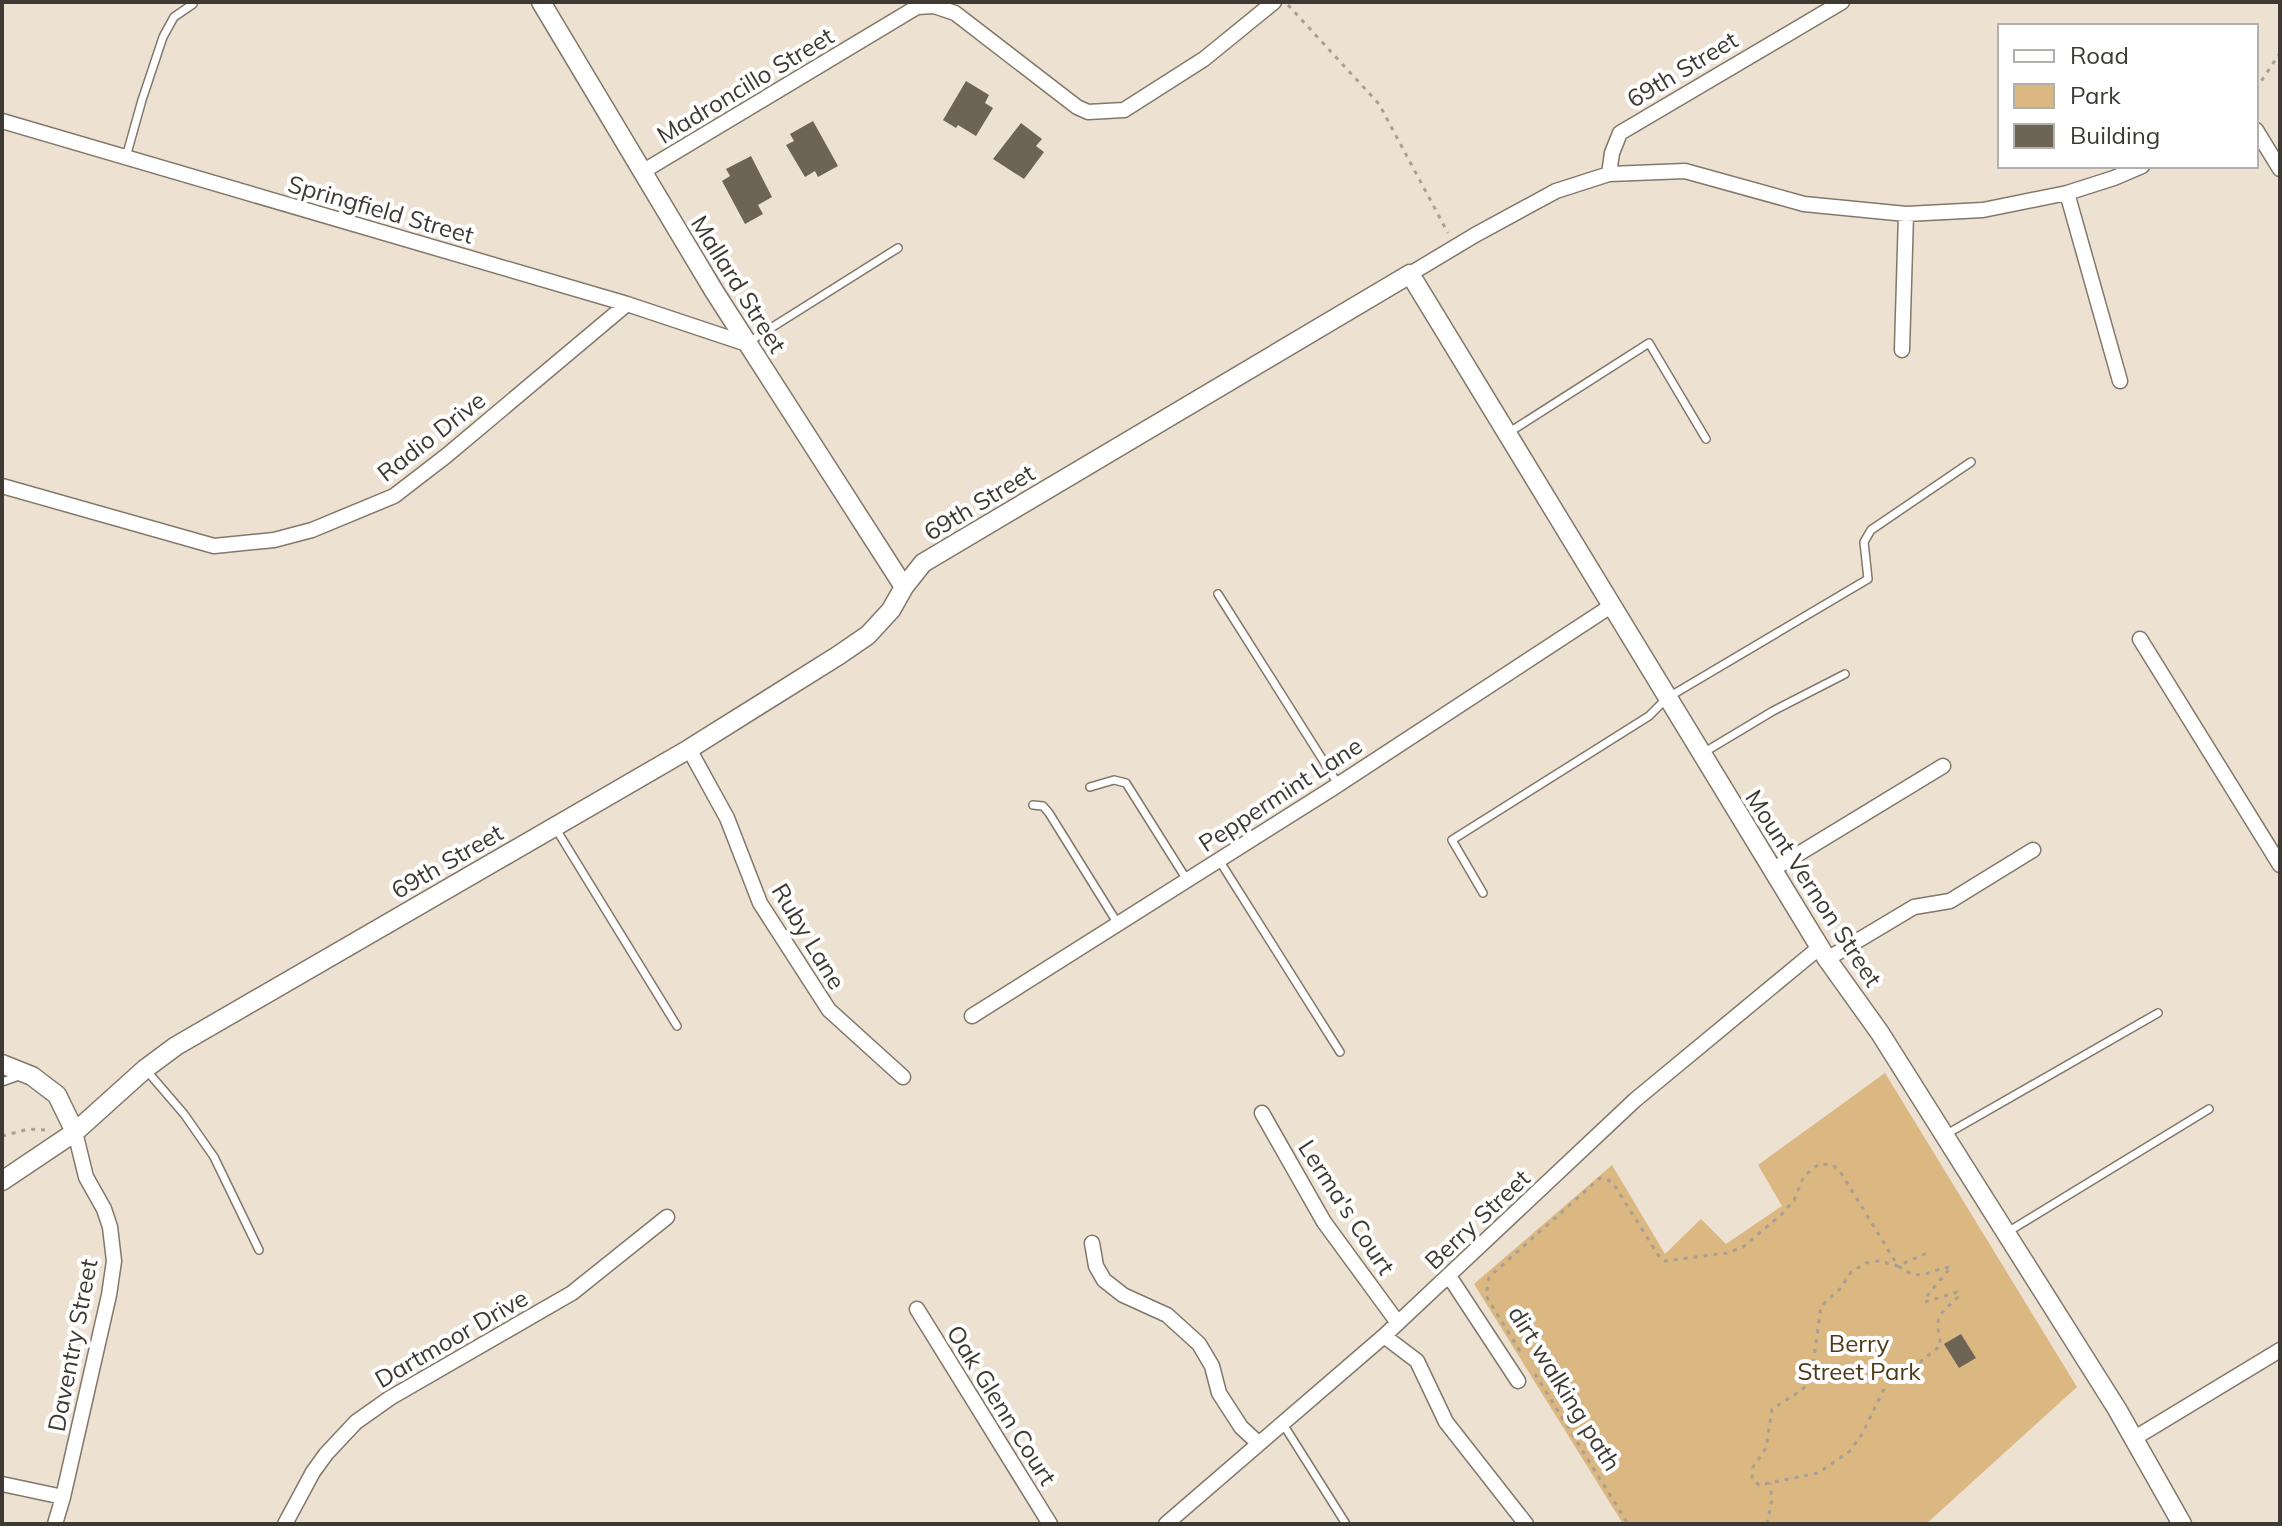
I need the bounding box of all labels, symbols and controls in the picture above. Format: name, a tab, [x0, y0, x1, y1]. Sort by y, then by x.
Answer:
street label: Madroncillo Street	[651, 20, 839, 150]
street label: 69th Street	[1621, 24, 1743, 114]
legend	[1998, 24, 2258, 168]
text: Road	[2070, 40, 2129, 70]
text: Park	[2070, 80, 2121, 110]
text: Building	[2070, 120, 2160, 150]
street label: Springfield Street	[285, 168, 477, 250]
street label: Mallard Street	[685, 210, 793, 358]
street label: Radio Drive	[371, 384, 491, 488]
street label: 69th Street	[918, 457, 1040, 547]
street label: Peppermint Lane	[1193, 730, 1367, 858]
street label: Mount Vernon Street	[1739, 784, 1889, 992]
street label: 69th Street	[386, 817, 508, 905]
street label: Ruby Lane	[766, 878, 852, 994]
street label: Lerma's Court	[1292, 1134, 1402, 1280]
street label: Berry Street	[1418, 1163, 1536, 1275]
street label: Daventry Street	[41, 1256, 103, 1434]
street label: Dartmoor Drive	[369, 1282, 533, 1394]
street label: dirt walking path	[1502, 1300, 1628, 1476]
street label: Oak Glenn Court	[941, 1319, 1063, 1491]
park label: Berry Street Park	[1797, 1328, 1921, 1386]

